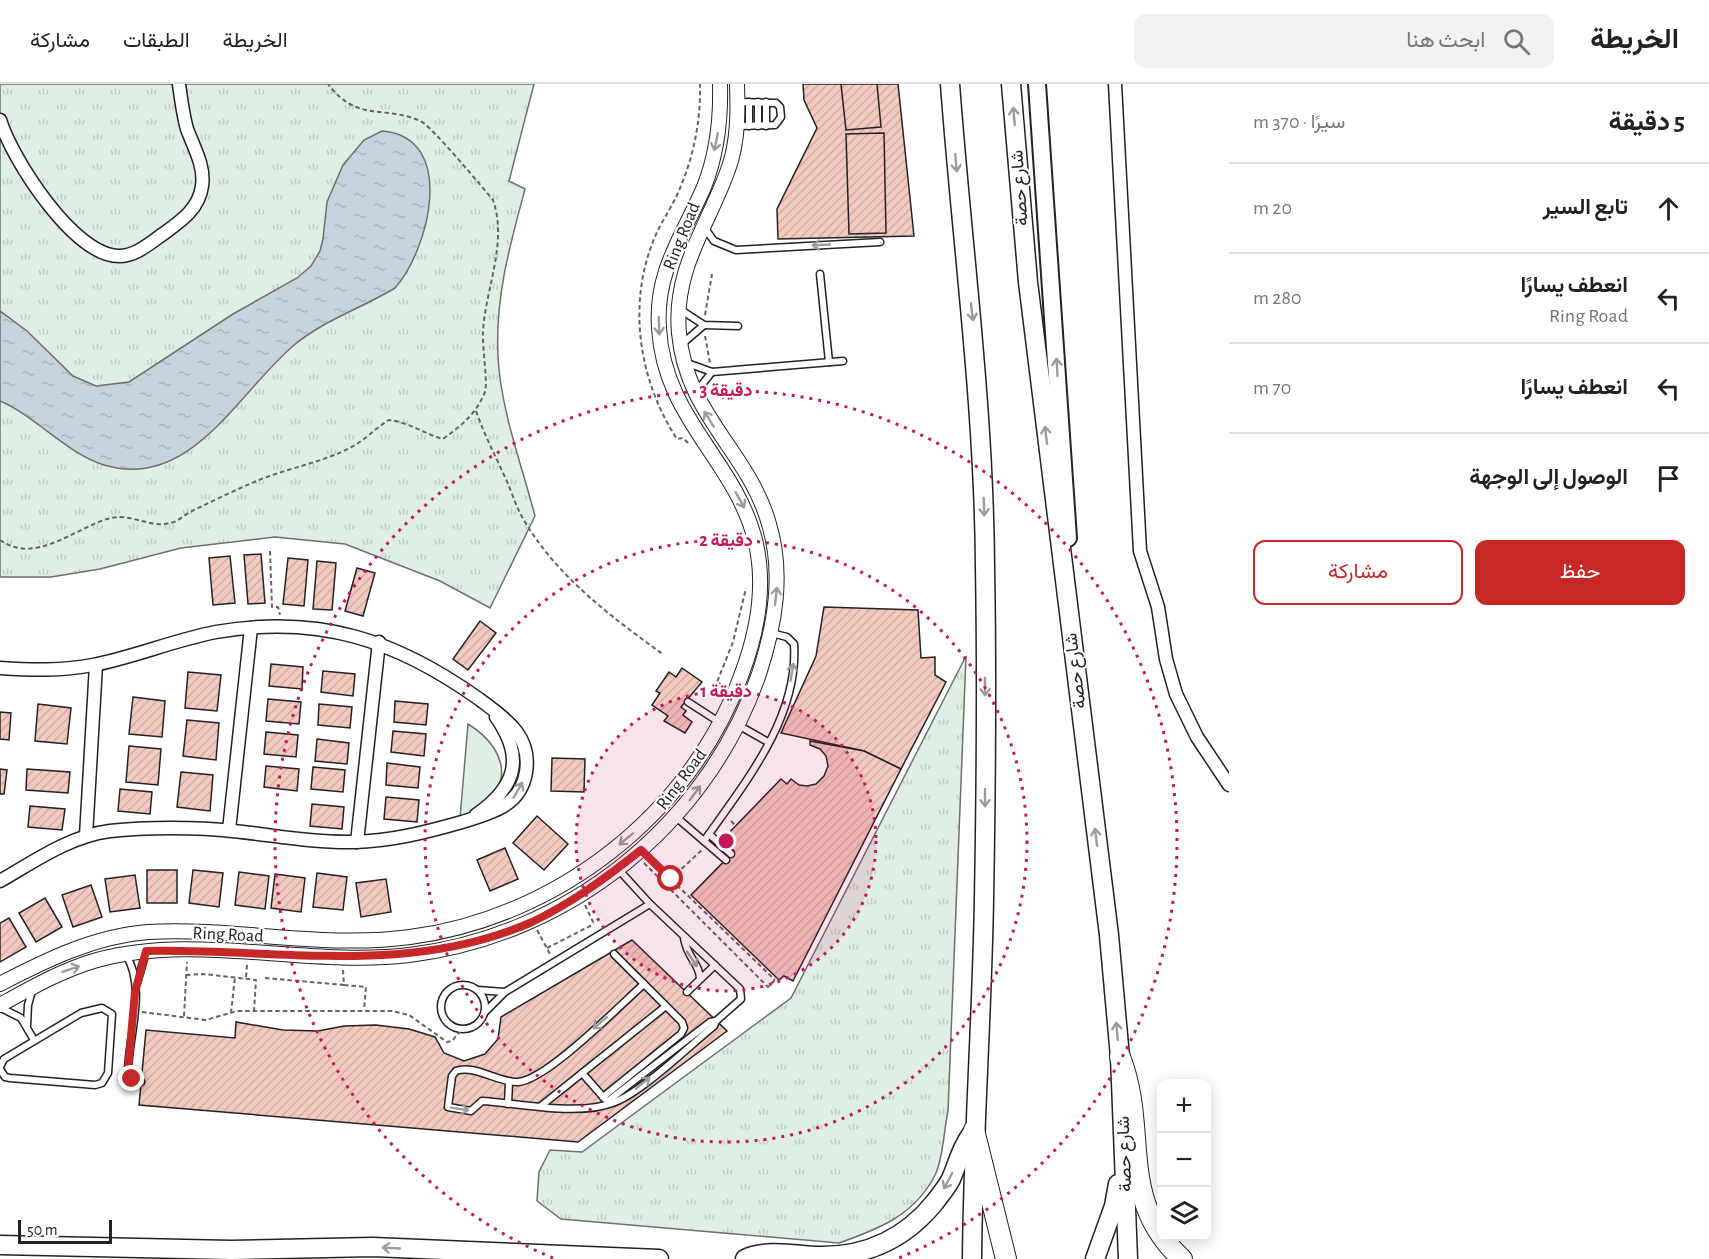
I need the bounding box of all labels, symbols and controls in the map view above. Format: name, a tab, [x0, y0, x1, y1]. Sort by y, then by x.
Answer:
search box	[1134, 14, 1554, 68]
icon: search	[1500, 25, 1533, 58]
text: الخريطة	[1590, 26, 1679, 54]
text: ابحث هنا	[1406, 29, 1485, 51]
text: مشاركة	[30, 30, 90, 51]
text: الطبقات	[123, 30, 190, 51]
text: الخريطة	[223, 30, 288, 51]
one-way arrow	[1008, 106, 1019, 126]
text: 5 دقيقة	[1609, 109, 1685, 135]
text: سيرًا · 370 m	[1253, 112, 1345, 132]
one-way arrow	[710, 132, 721, 151]
street label: شارع حصة	[1008, 149, 1034, 226]
one-way arrow	[951, 153, 962, 173]
icon: ahead	[1652, 192, 1685, 225]
text: تابع السير	[1543, 196, 1628, 218]
text: 20 m	[1253, 198, 1292, 218]
street label: Ring Road	[660, 200, 704, 273]
one-way arrow	[812, 240, 832, 251]
text: انعطف يسارًا	[1521, 274, 1628, 296]
icon: left	[1652, 282, 1685, 315]
text: 280 m	[1253, 288, 1301, 308]
one-way arrow	[967, 302, 978, 322]
text: Ring Road	[1549, 306, 1628, 326]
one-way arrow	[654, 316, 665, 336]
one-way arrow	[1051, 357, 1062, 377]
icon: left	[1652, 372, 1685, 405]
text: انعطف يسارًا	[1521, 376, 1628, 398]
text: 70 m	[1253, 378, 1291, 398]
text: 3 دقيقة	[700, 382, 752, 401]
one-way arrow	[702, 411, 715, 428]
one-way arrow	[1040, 425, 1051, 445]
icon: arrive	[1652, 462, 1685, 495]
text: الوصول إلى الوجهة	[1469, 466, 1628, 488]
one-way arrow	[734, 491, 746, 508]
one-way arrow	[978, 496, 989, 516]
text: 2 دقيقة	[699, 532, 753, 551]
button: مشاركة	[1253, 540, 1463, 605]
button: حفظ	[1475, 540, 1685, 605]
one-way arrow	[771, 587, 782, 607]
street label: شارع حصة	[1062, 632, 1092, 710]
one-way arrow	[787, 662, 798, 682]
one-way arrow	[979, 677, 991, 697]
text: 1 دقيقة	[700, 683, 752, 702]
street label: Ring Road	[653, 746, 710, 813]
one-way arrow	[512, 782, 524, 799]
one-way arrow	[688, 785, 701, 801]
one-way arrow	[979, 787, 991, 807]
one-way arrow	[1090, 827, 1101, 847]
centre of rings	[716, 831, 736, 851]
one-way arrow	[618, 833, 634, 846]
route start	[657, 865, 683, 891]
street label: Ring Road	[192, 924, 264, 946]
one-way arrow	[686, 950, 698, 966]
one-way arrow	[61, 963, 80, 974]
one-way arrow	[593, 1016, 608, 1030]
one-way arrow	[1111, 1021, 1122, 1041]
route end	[118, 1065, 144, 1091]
one-way arrow	[635, 1077, 651, 1090]
map controls	[1157, 1079, 1211, 1241]
button: +	[1157, 1079, 1211, 1133]
one-way arrow	[449, 1104, 469, 1115]
street label: شارع حصة	[1115, 1116, 1137, 1192]
button: −	[1157, 1133, 1211, 1187]
one-way arrow	[942, 1172, 954, 1189]
button: layers	[1157, 1187, 1211, 1241]
scale bar	[18, 1217, 112, 1244]
text: 50 m	[27, 1222, 58, 1238]
one-way arrow	[381, 1242, 401, 1253]

